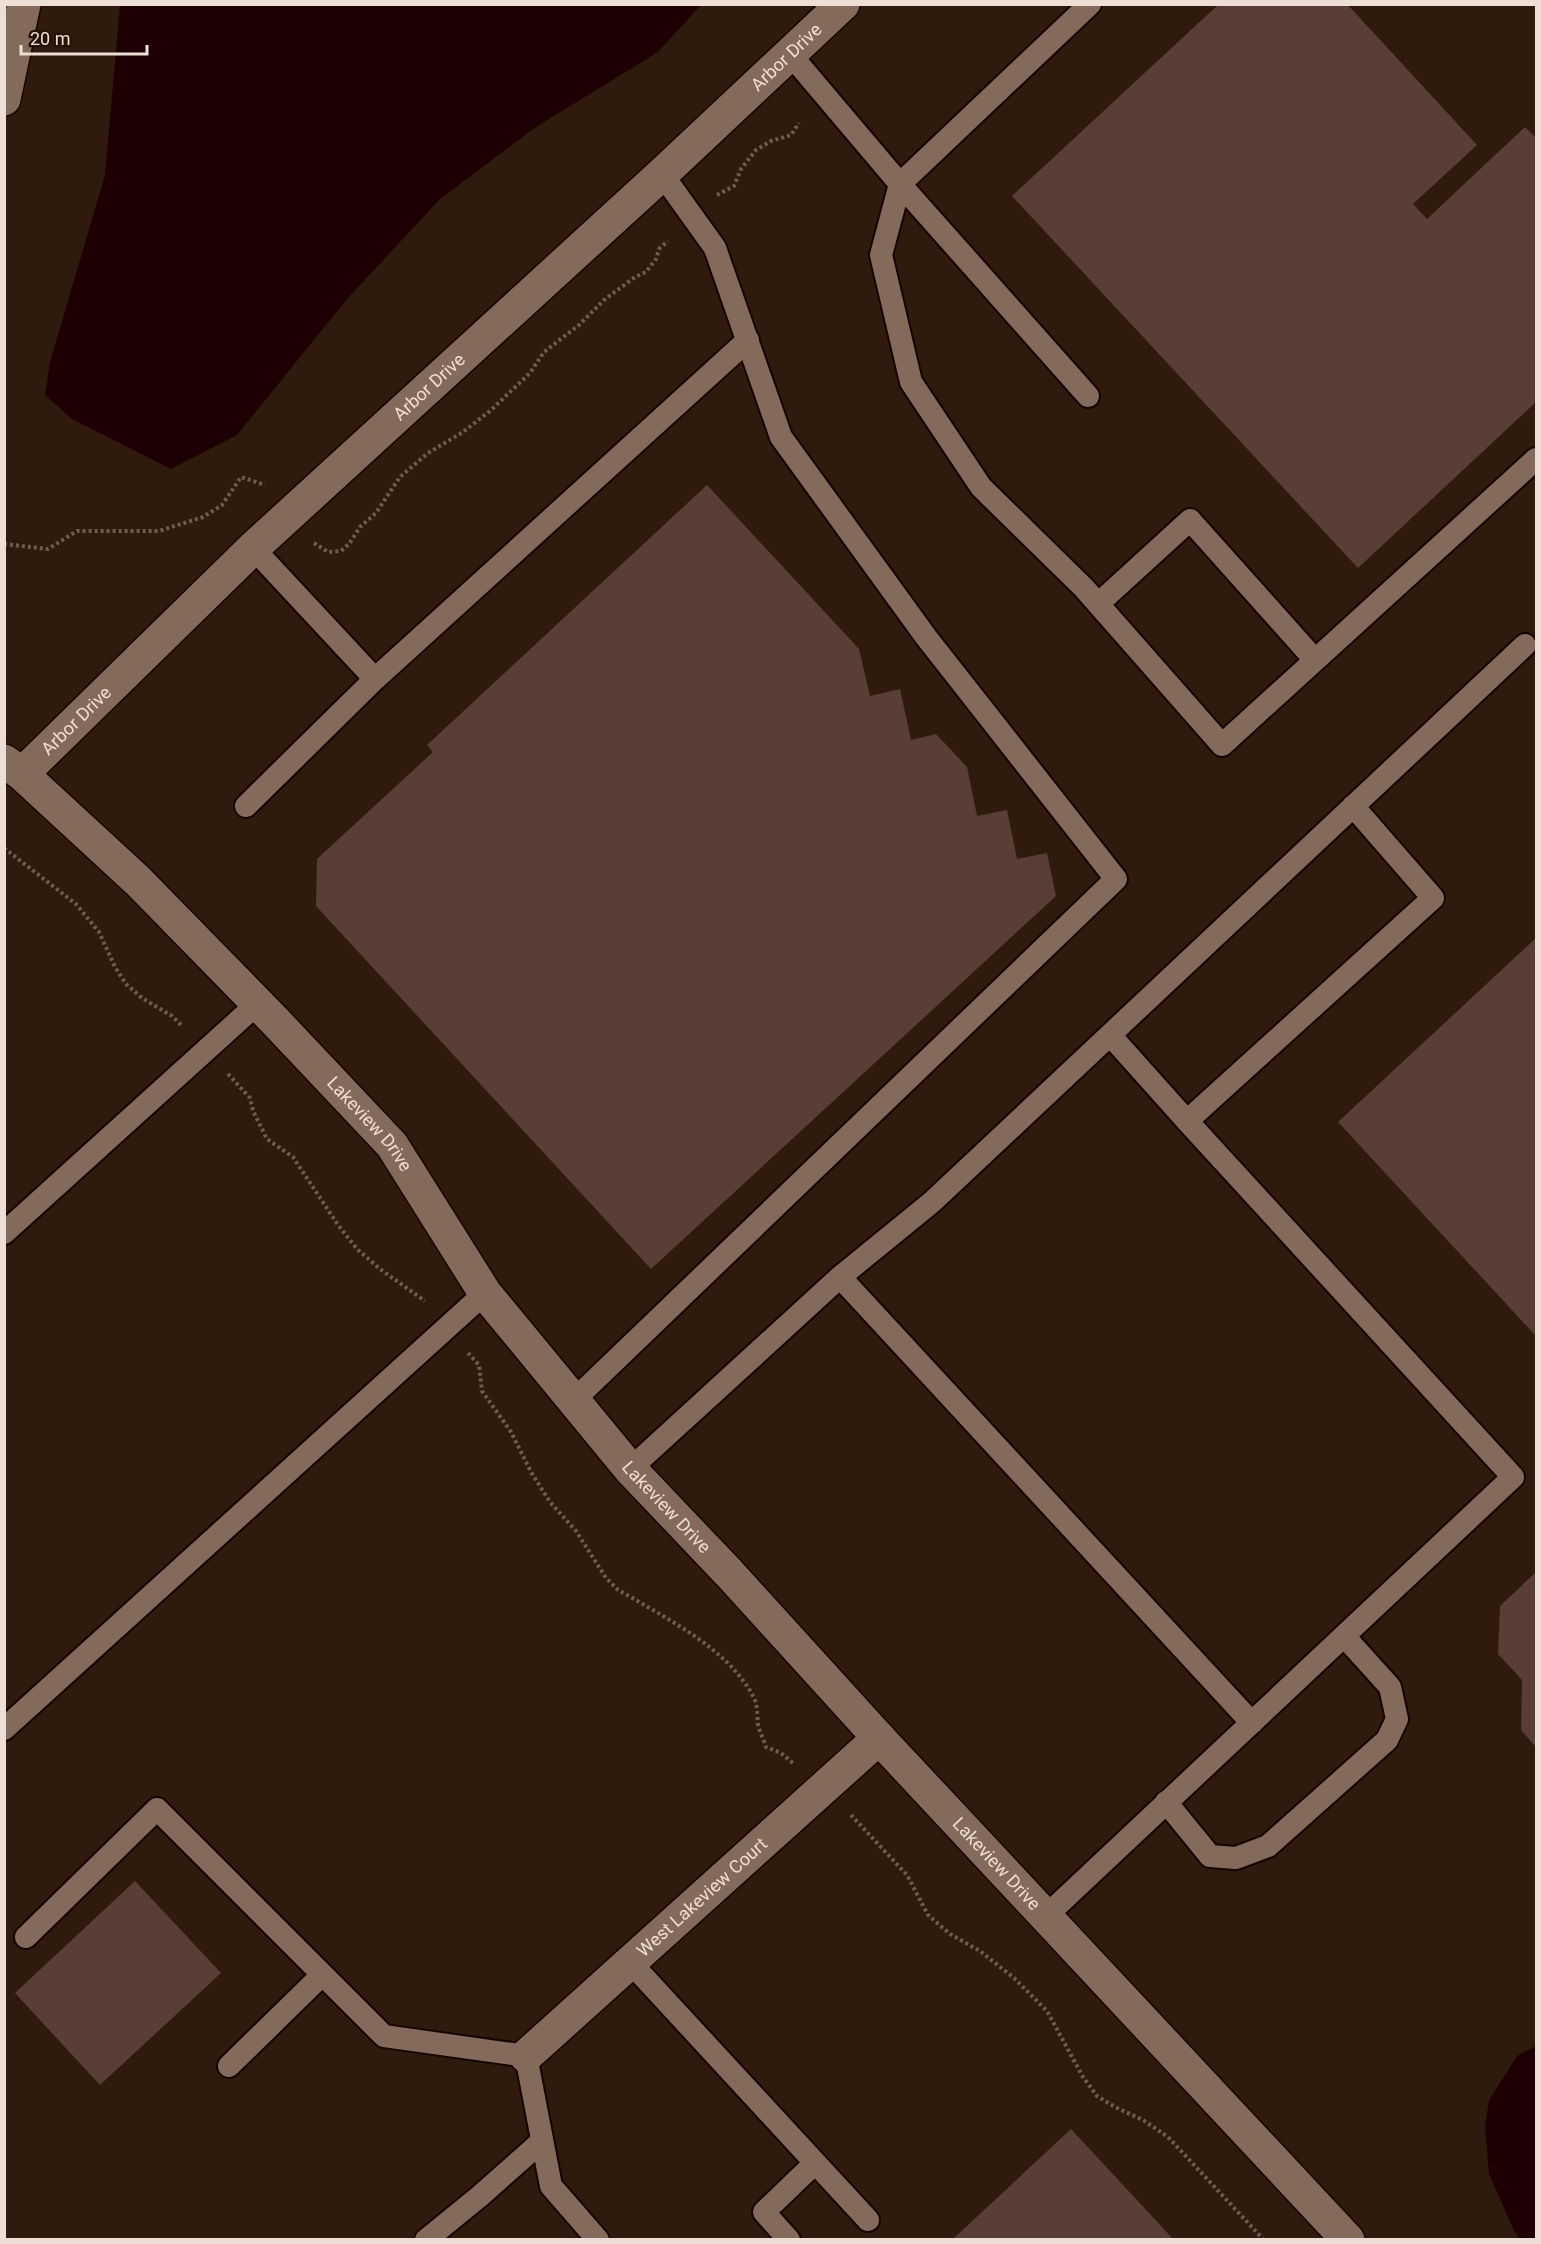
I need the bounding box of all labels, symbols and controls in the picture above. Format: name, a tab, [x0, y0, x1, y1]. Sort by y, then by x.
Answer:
scale bar	[21, 18, 147, 56]
street label: Arbor Drive	[746, 19, 826, 95]
text: 20 m	[30, 28, 70, 49]
street label: Arbor Drive	[389, 349, 469, 424]
street label: Arbor Drive	[37, 682, 115, 759]
street label: Lakeview Drive	[323, 1072, 417, 1175]
street label: Lakeview Drive	[618, 1457, 715, 1557]
street label: Lakeview Drive	[949, 1813, 1045, 1914]
street label: West Lakeview Court	[632, 1833, 771, 1961]

